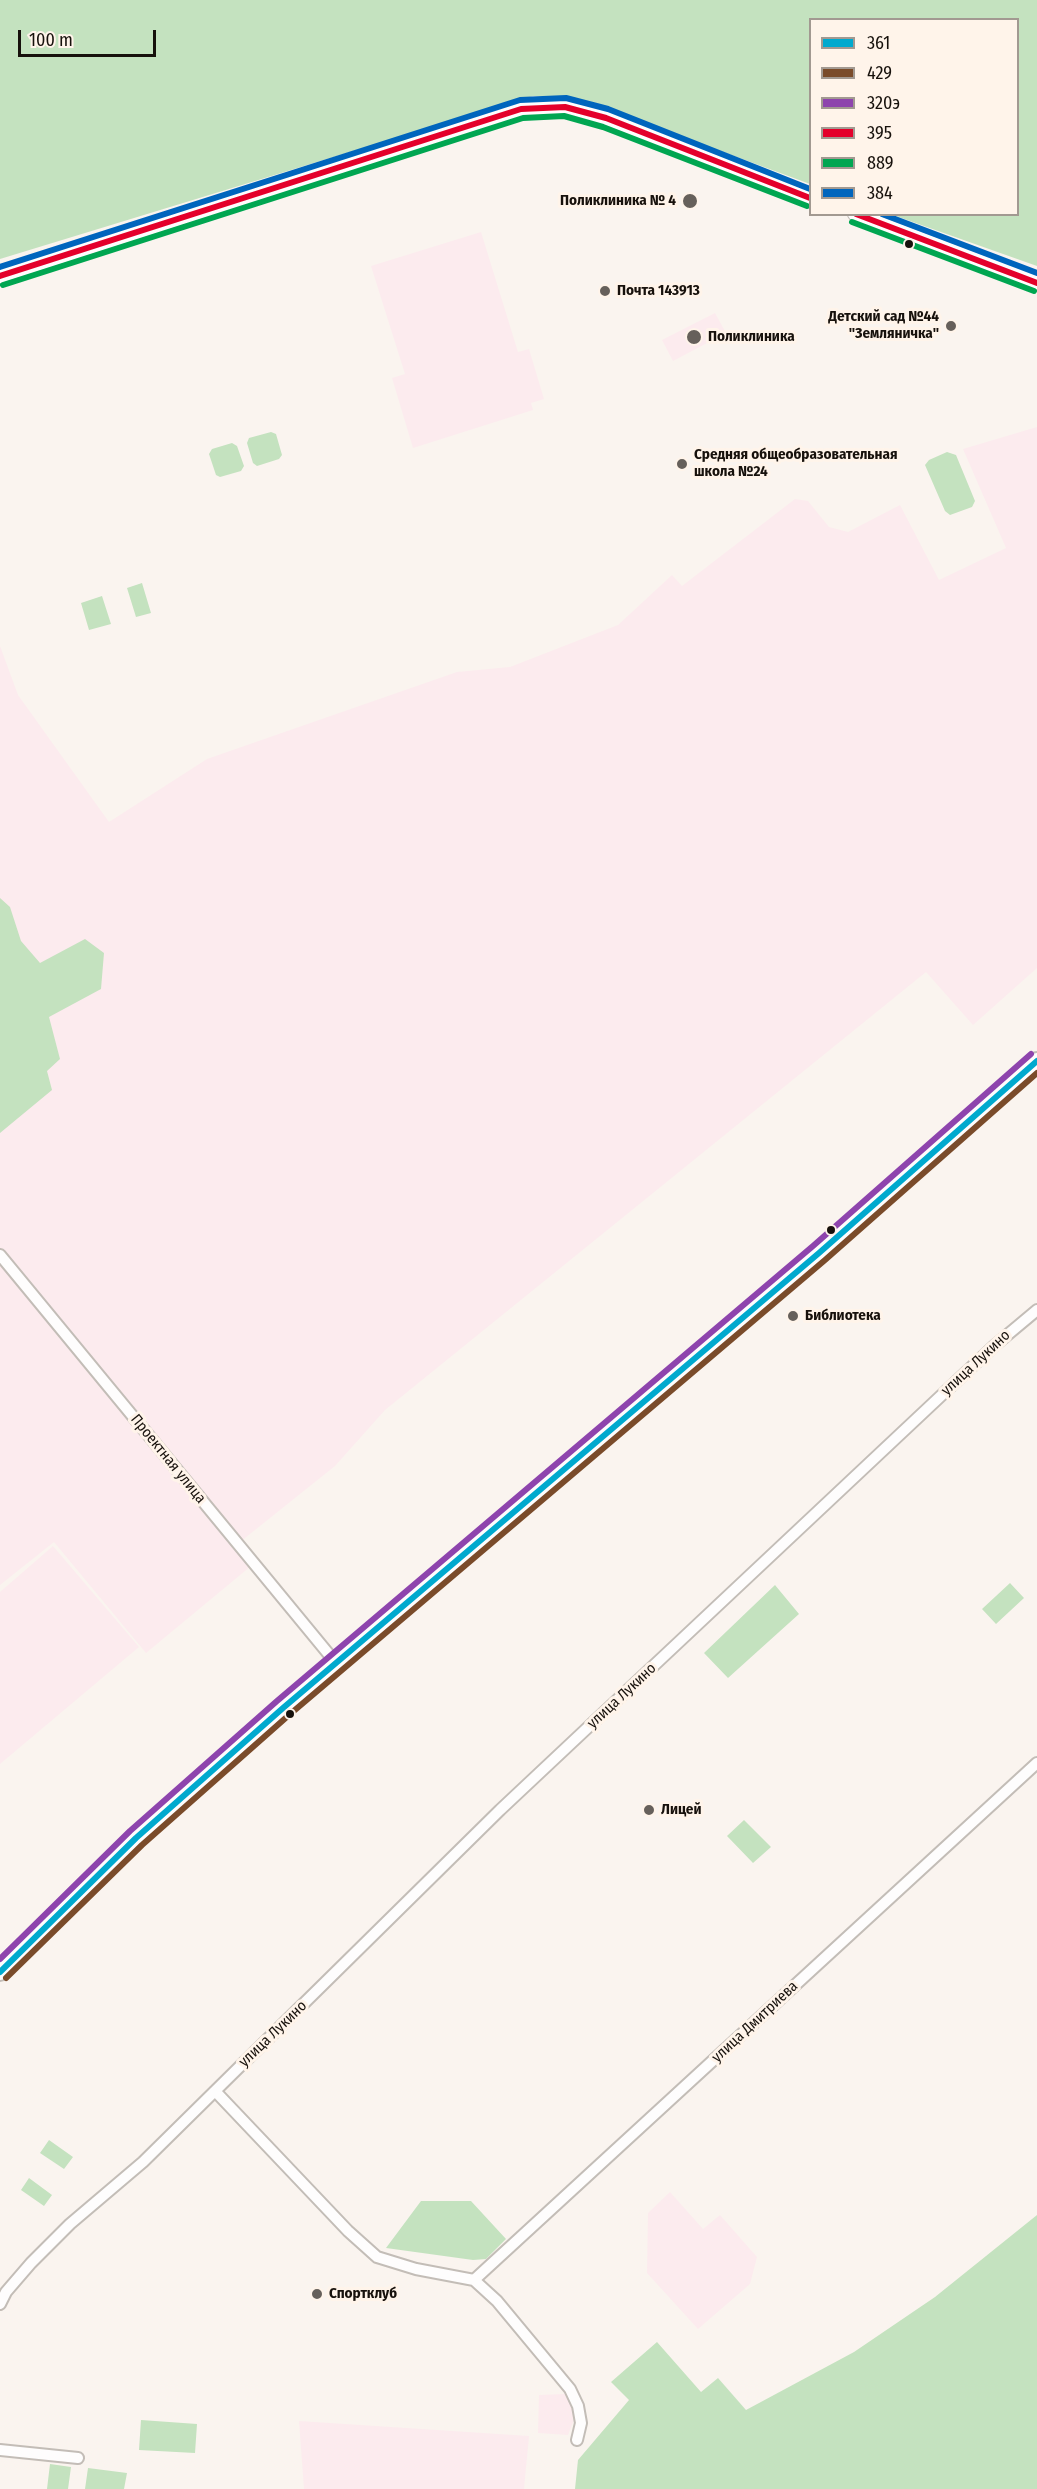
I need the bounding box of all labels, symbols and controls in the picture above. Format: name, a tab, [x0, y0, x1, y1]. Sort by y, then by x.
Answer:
scale bar	[21, 18, 159, 56]
legend	[809, 18, 1019, 216]
text: 100 m	[29, 29, 73, 51]
text: 361	[867, 32, 890, 54]
text: 429	[867, 62, 892, 84]
text: 320э	[867, 92, 900, 114]
text: 395	[867, 122, 892, 144]
text: 889	[867, 152, 894, 174]
text: 384	[867, 182, 893, 204]
place label: Поликлиника № 4	[560, 192, 676, 210]
marker: Поликлиника № 4	[681, 192, 699, 210]
unlabelled marker	[903, 238, 915, 250]
place label: Почта 143913	[617, 282, 700, 300]
marker: Почта 143913	[598, 284, 612, 298]
place label: Детский сад №44 "Земляничка"	[828, 308, 939, 343]
marker: Детский сад №44 "Земляничка"	[944, 319, 958, 333]
marker: Поликлиника	[685, 328, 703, 346]
place label: Поликлиника	[708, 328, 795, 346]
place label: Средняя общеобразовательная школа №24	[694, 446, 897, 481]
marker: Средняя общеобразовательная школа №24	[675, 457, 689, 471]
unlabelled marker	[825, 1224, 837, 1236]
place label: Библиотека	[805, 1307, 881, 1325]
marker: Библиотека	[786, 1309, 800, 1323]
street label: улица Лукино	[938, 1327, 1014, 1399]
street label: Проектная улица	[127, 1411, 209, 1507]
street label: улица Лукино	[584, 1660, 660, 1732]
unlabelled marker	[284, 1708, 296, 1720]
place label: Лицей	[661, 1801, 701, 1819]
marker: Лицей	[642, 1803, 656, 1817]
street label: улица Дмитриева	[708, 1978, 802, 2066]
street label: улица Лукино	[235, 1997, 311, 2071]
place label: Спортклуб	[329, 2285, 397, 2303]
marker: Спортклуб	[310, 2287, 324, 2301]

